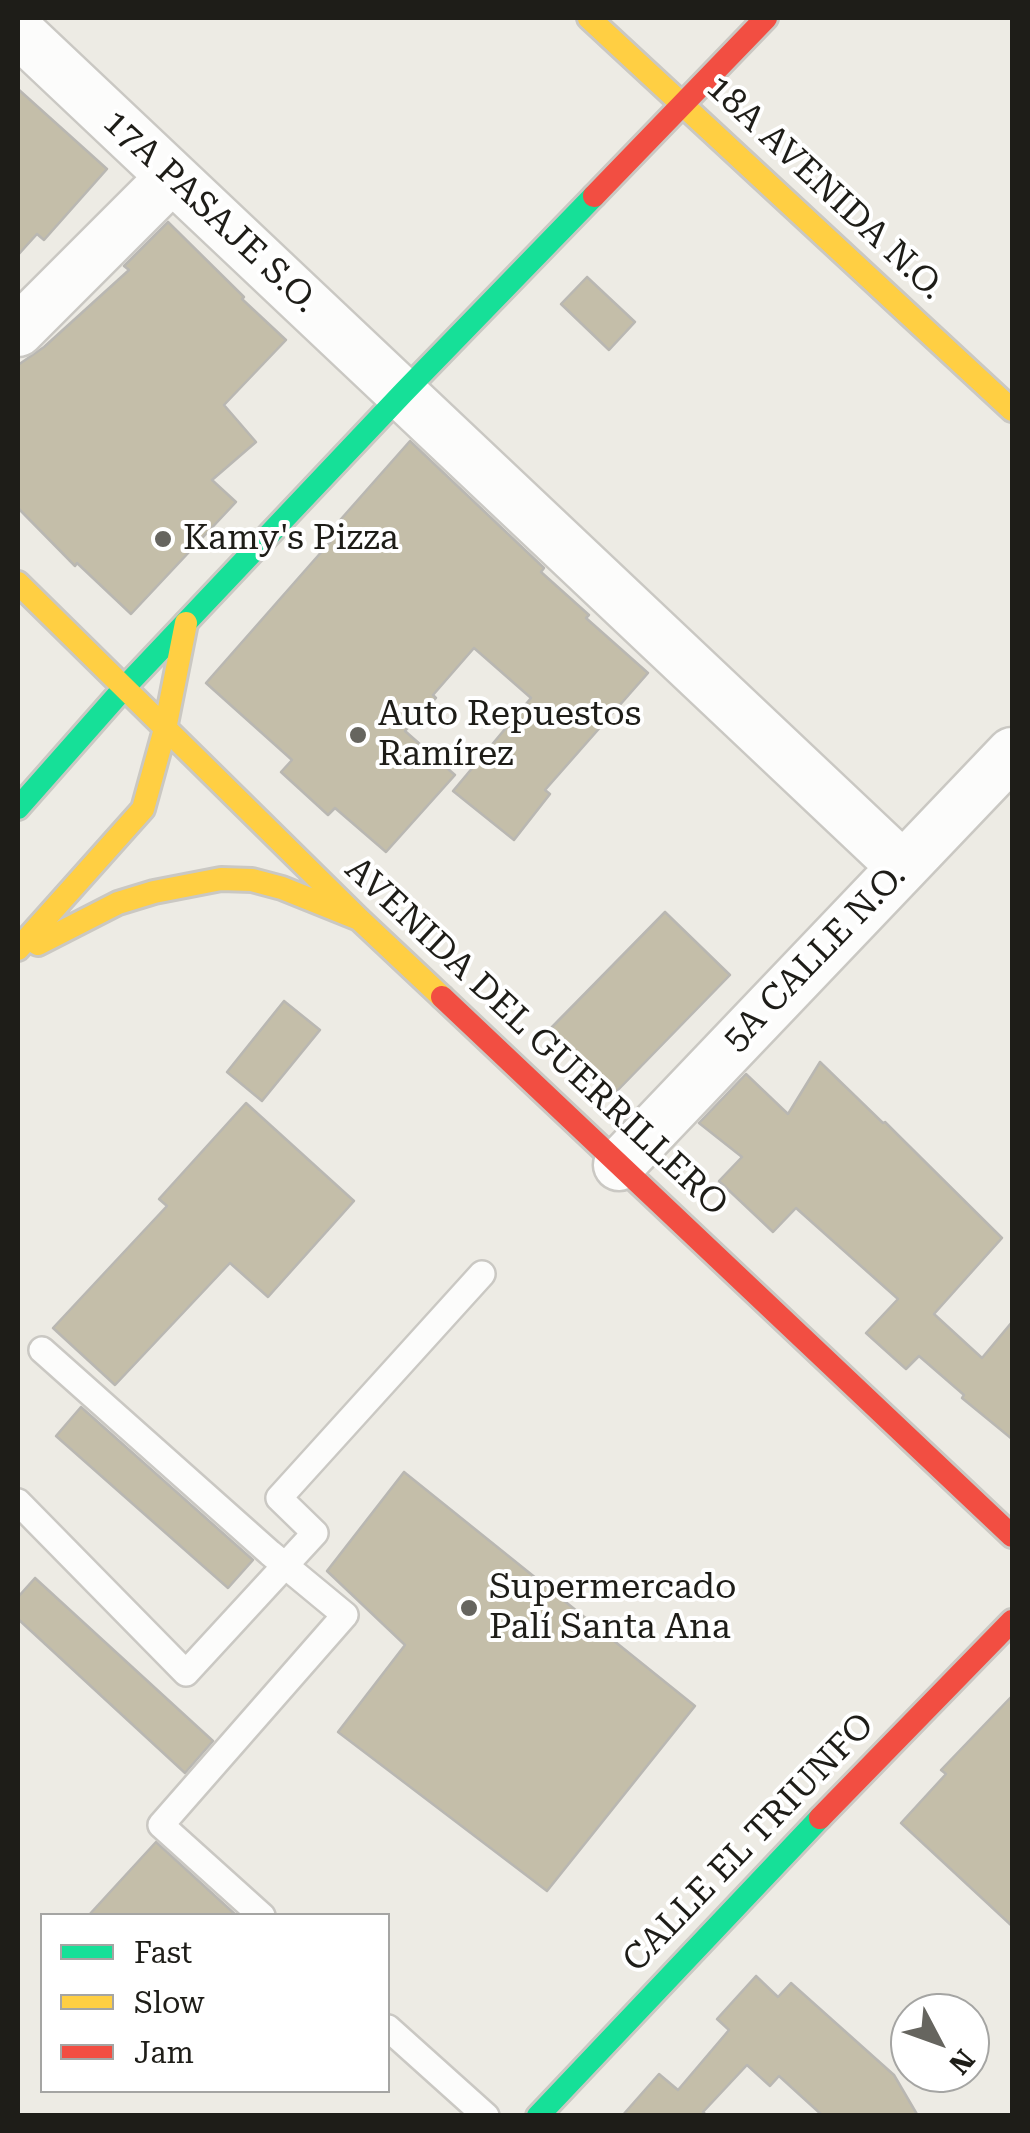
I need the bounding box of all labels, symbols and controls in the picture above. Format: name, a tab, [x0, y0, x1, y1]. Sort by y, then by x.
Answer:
street label: 18A AVENIDA N.O.	[697, 67, 953, 309]
street label: 17A PASAJE S.O.	[94, 102, 326, 322]
place label: Kamy's Pizza	[183, 518, 399, 560]
marker: Kamy's Pizza	[152, 528, 174, 550]
place label: Auto Repuestos Ramírez	[378, 694, 641, 776]
marker: Auto Repuestos Ramírez	[347, 724, 369, 746]
street label: AVENIDA DEL GUERRILLERO	[336, 849, 736, 1225]
street label: 5A CALLE N.O.	[715, 855, 915, 1061]
place label: Supermercado Palí Santa Ana	[489, 1567, 736, 1649]
marker: Supermercado Palí Santa Ana	[458, 1597, 480, 1619]
street label: CALLE EL TRIUNFO	[615, 1705, 883, 1981]
legend	[40, 1913, 390, 2093]
text: Fast	[134, 1935, 192, 1970]
text: Slow	[134, 1985, 205, 2020]
north arrow	[890, 1993, 990, 2093]
text: Jam	[134, 2035, 194, 2070]
text: N	[942, 2043, 981, 2081]

